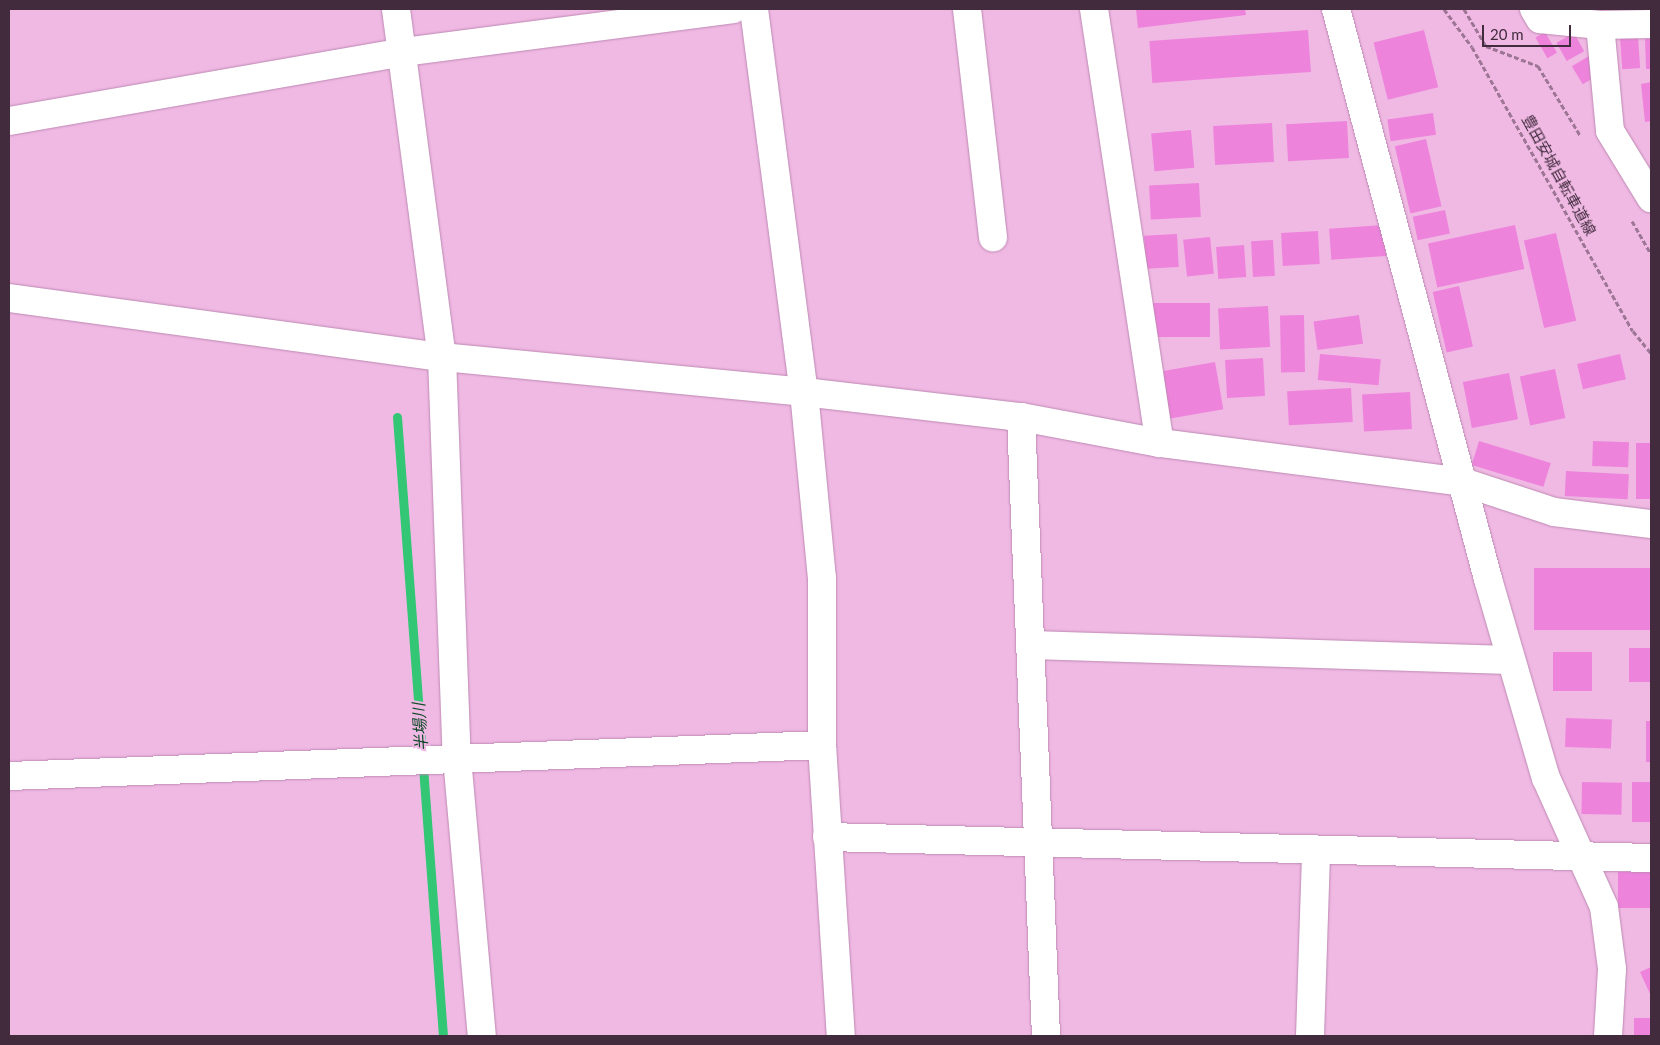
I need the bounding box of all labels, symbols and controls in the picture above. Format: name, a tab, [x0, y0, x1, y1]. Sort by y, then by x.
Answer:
scale bar	[1485, 15, 1574, 47]
text: 20 m	[1490, 25, 1524, 43]
street label: 豊田安城自転車道線	[1518, 112, 1600, 238]
water label: 半場川	[409, 702, 431, 752]

